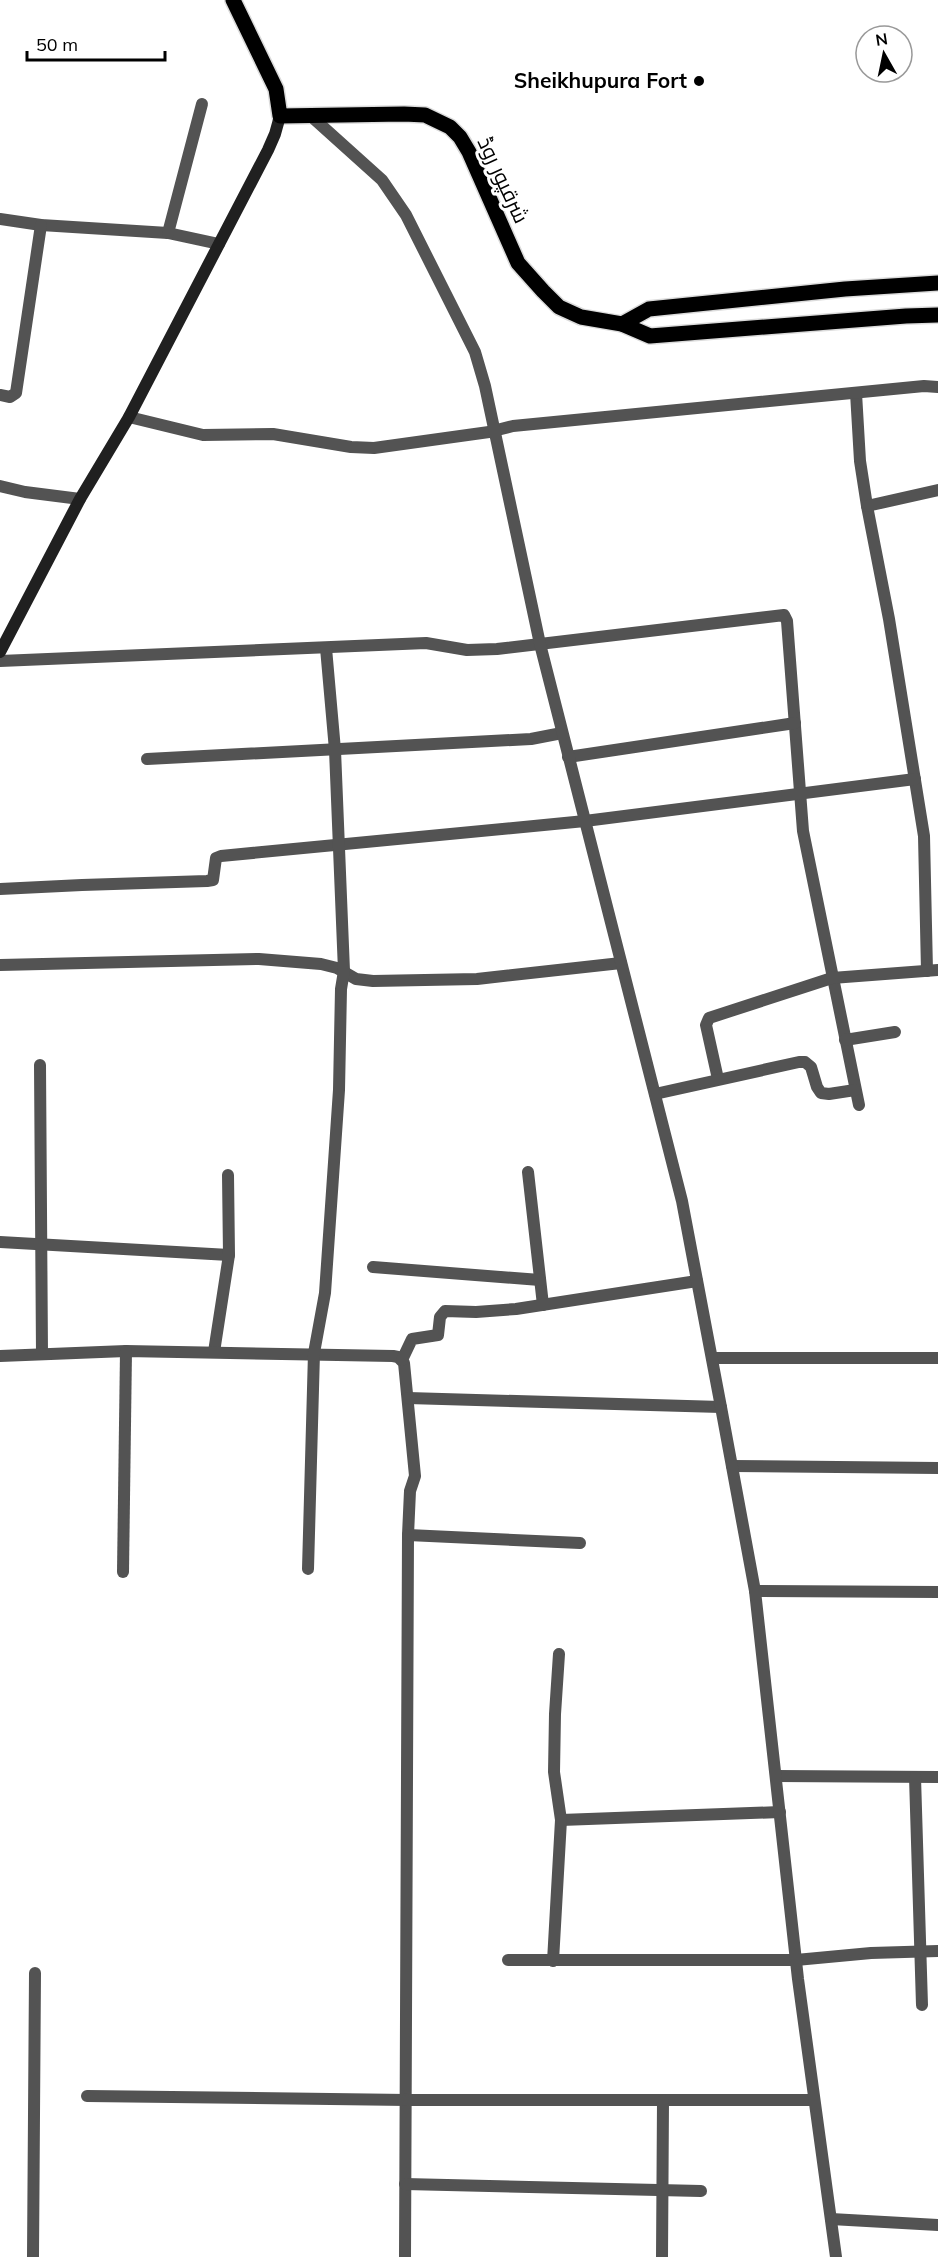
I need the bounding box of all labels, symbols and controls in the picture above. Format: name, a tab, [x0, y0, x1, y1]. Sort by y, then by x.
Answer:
scale bar	[27, 24, 165, 62]
north arrow	[854, 24, 914, 84]
text: N	[874, 28, 889, 50]
text: 50 m	[36, 33, 78, 56]
place label: Sheikhupura Fort	[514, 67, 687, 93]
marker: Sheikhupura Fort	[692, 74, 706, 88]
street label: شرقپور روڈ	[472, 132, 535, 227]

